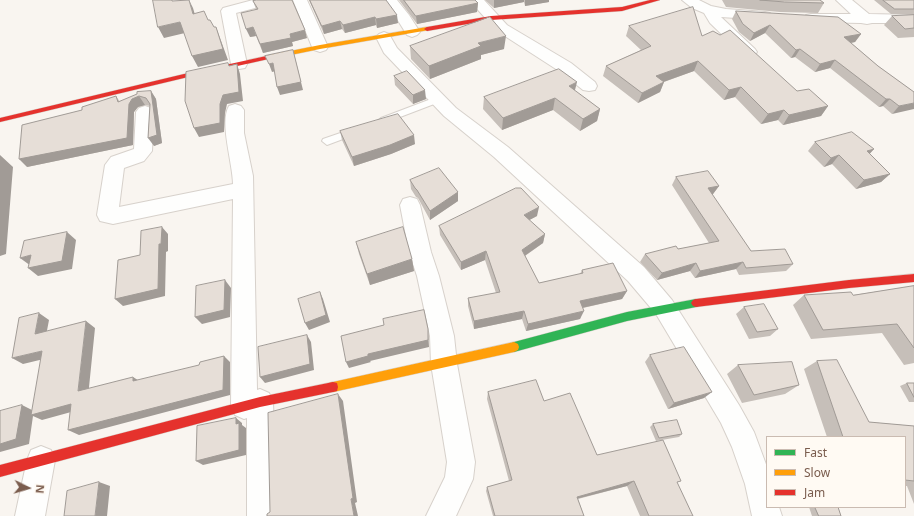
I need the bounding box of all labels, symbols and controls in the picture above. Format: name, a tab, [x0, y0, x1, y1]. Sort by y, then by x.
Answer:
legend	[766, 436, 906, 508]
text: Fast	[804, 444, 827, 461]
text: Slow	[804, 464, 830, 481]
north arrow	[8, 468, 48, 508]
text: N	[33, 484, 48, 494]
text: Jam	[804, 484, 825, 501]

